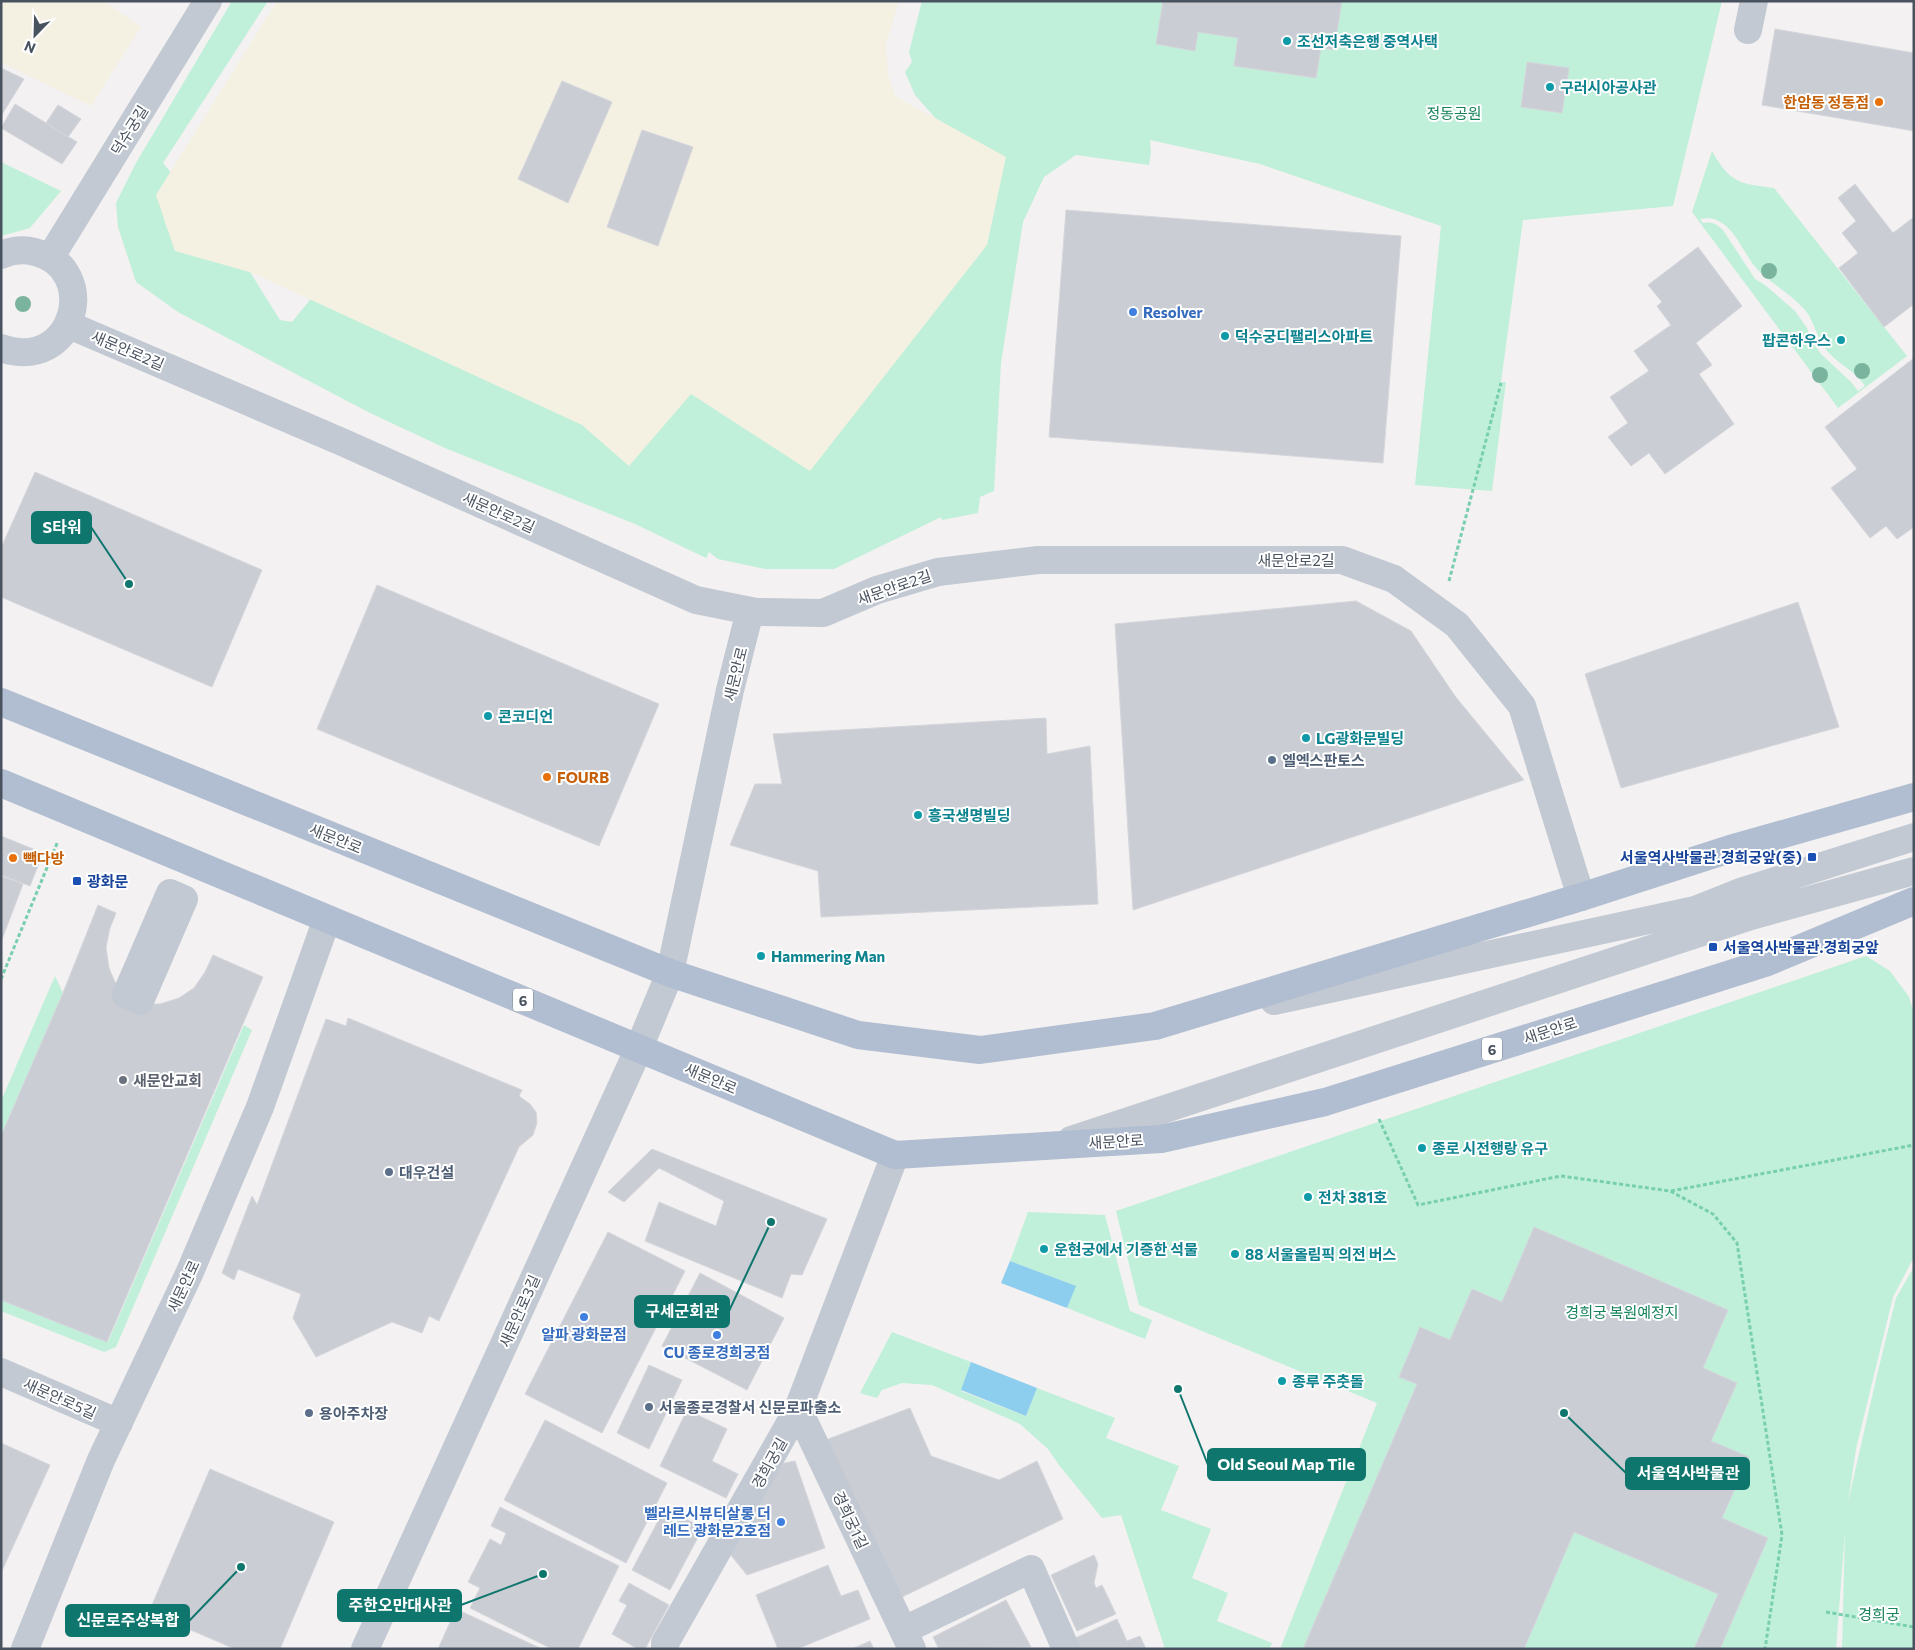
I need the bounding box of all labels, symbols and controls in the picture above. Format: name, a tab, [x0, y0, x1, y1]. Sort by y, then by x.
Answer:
north arrow	[10, 10, 60, 60]
place label: 조선저축은행 중역사택	[1297, 32, 1438, 50]
marker: 조선저축은행 중역사택	[1281, 35, 1293, 47]
text: N	[22, 38, 38, 57]
place label: 구러시아공사관	[1560, 78, 1657, 96]
marker: 구러시아공사관	[1544, 81, 1556, 93]
place label: 한암동 정동점	[1783, 93, 1869, 111]
marker: 한암동 정동점	[1873, 96, 1885, 108]
street label: 덕수궁길	[107, 102, 151, 158]
park label: 정동공원	[1426, 104, 1482, 122]
place label: Resolver	[1143, 303, 1203, 321]
marker: Resolver	[1127, 306, 1139, 318]
street label: 새문안로2길	[89, 327, 167, 373]
place label: 덕수궁디팰리스아파트	[1235, 327, 1373, 345]
marker: 덕수궁디팰리스아파트	[1219, 330, 1231, 342]
place label: 팝콘하우스	[1762, 331, 1831, 349]
marker: 팝콘하우스	[1835, 334, 1847, 346]
street label: 새문안로2길	[460, 488, 538, 536]
callout: S타워	[32, 512, 91, 543]
text: S타워	[42, 517, 82, 536]
street label: 새문안로2길	[1257, 551, 1335, 569]
street label: 새문안로2길	[855, 566, 933, 608]
street label: 새문안로	[720, 645, 750, 703]
place label: 콘코디언	[498, 707, 553, 725]
marker: 콘코디언	[482, 710, 494, 722]
place label: LG광화문빌딩	[1316, 729, 1404, 747]
marker: LG광화문빌딩	[1300, 732, 1312, 744]
place label: 엘엑스판토스	[1282, 751, 1365, 769]
marker: 엘엑스판토스	[1266, 754, 1278, 766]
place label: FOURB	[557, 768, 609, 786]
marker: FOURB	[541, 771, 553, 783]
place label: 흥국생명빌딩	[928, 806, 1011, 824]
marker: 흥국생명빌딩	[912, 809, 924, 821]
street label: 새문안로	[307, 819, 365, 857]
place label: 서울역사박물관.경희궁앞(중)	[1620, 848, 1802, 866]
place label: 빽다방	[23, 849, 65, 867]
marker: 서울역사박물관.경희궁앞(중)	[1806, 851, 1818, 863]
marker: 빽다방	[7, 852, 19, 864]
place label: 광화문	[87, 872, 129, 890]
marker: 광화문	[71, 875, 83, 887]
place label: 서울역사박물관.경희궁앞	[1723, 938, 1879, 956]
marker: 서울역사박물관.경희궁앞	[1707, 941, 1719, 953]
place label: Hammering Man	[771, 947, 885, 965]
marker: Hammering Man	[755, 950, 767, 962]
road number: 6	[513, 988, 533, 1012]
street label: 새문안로	[1521, 1013, 1579, 1047]
road number: 6	[1482, 1038, 1502, 1060]
street label: 새문안로	[682, 1059, 740, 1097]
place label: 새문안교회	[133, 1071, 202, 1089]
marker: 새문안교회	[117, 1074, 129, 1086]
street label: 새문안로	[1088, 1131, 1144, 1151]
place label: 종로 시전행랑 유구	[1432, 1139, 1548, 1157]
marker: 종로 시전행랑 유구	[1416, 1142, 1428, 1154]
place label: 대우건설	[399, 1163, 454, 1181]
marker: 대우건설	[383, 1166, 395, 1178]
place label: 전차 381호	[1318, 1188, 1387, 1206]
marker: 전차 381호	[1302, 1191, 1314, 1203]
place label: 운현궁에서 기증한 석물	[1054, 1240, 1198, 1258]
marker: 운현궁에서 기증한 석물	[1038, 1243, 1050, 1255]
place label: 88 서울올림픽 의전 버스	[1245, 1245, 1397, 1263]
marker: 88 서울올림픽 의전 버스	[1229, 1248, 1241, 1260]
street label: 새문안로	[163, 1257, 203, 1315]
street label: 새문안로3길	[495, 1272, 543, 1350]
callout: 구세군회관	[635, 1296, 729, 1327]
text: 구세군회관	[645, 1301, 719, 1320]
park label: 경희궁 복원예정지	[1565, 1303, 1679, 1321]
marker: 알파 광화문점	[578, 1311, 590, 1323]
place label: 알파 광화문점	[541, 1325, 627, 1343]
marker: CU 종로경희궁점	[711, 1329, 723, 1341]
place label: CU 종로경희궁점	[664, 1343, 770, 1361]
place label: 종루 주춧돌	[1292, 1372, 1364, 1390]
street label: 새문안로5길	[21, 1374, 99, 1422]
marker: 종루 주춧돌	[1276, 1375, 1288, 1387]
place label: 서울종로경찰서 신문로파출소	[659, 1398, 841, 1416]
marker: 서울종로경찰서 신문로파출소	[643, 1401, 655, 1413]
place label: 용아주차장	[319, 1404, 388, 1422]
marker: 용아주차장	[303, 1407, 315, 1419]
street label: 경희궁길	[748, 1434, 790, 1492]
callout: Old Seoul Map Tile	[1208, 1449, 1365, 1480]
text: Old Seoul Map Tile	[1217, 1454, 1355, 1473]
callout: 서울역사박물관	[1626, 1458, 1749, 1489]
text: 서울역사박물관	[1636, 1463, 1740, 1482]
street label: 경희궁1길	[830, 1488, 872, 1552]
place label: 벨라르시뷰티살롱 더 레드 광화문2호점	[644, 1504, 771, 1539]
marker: 벨라르시뷰티살롱 더 레드 광화문2호점	[775, 1516, 787, 1528]
callout: 주한오만대사관	[338, 1590, 461, 1621]
text: 주한오만대사관	[348, 1595, 452, 1614]
callout: 신문로주상복합	[66, 1605, 189, 1636]
park label: 경희궁	[1858, 1605, 1900, 1623]
text: 신문로주상복합	[76, 1610, 180, 1629]

